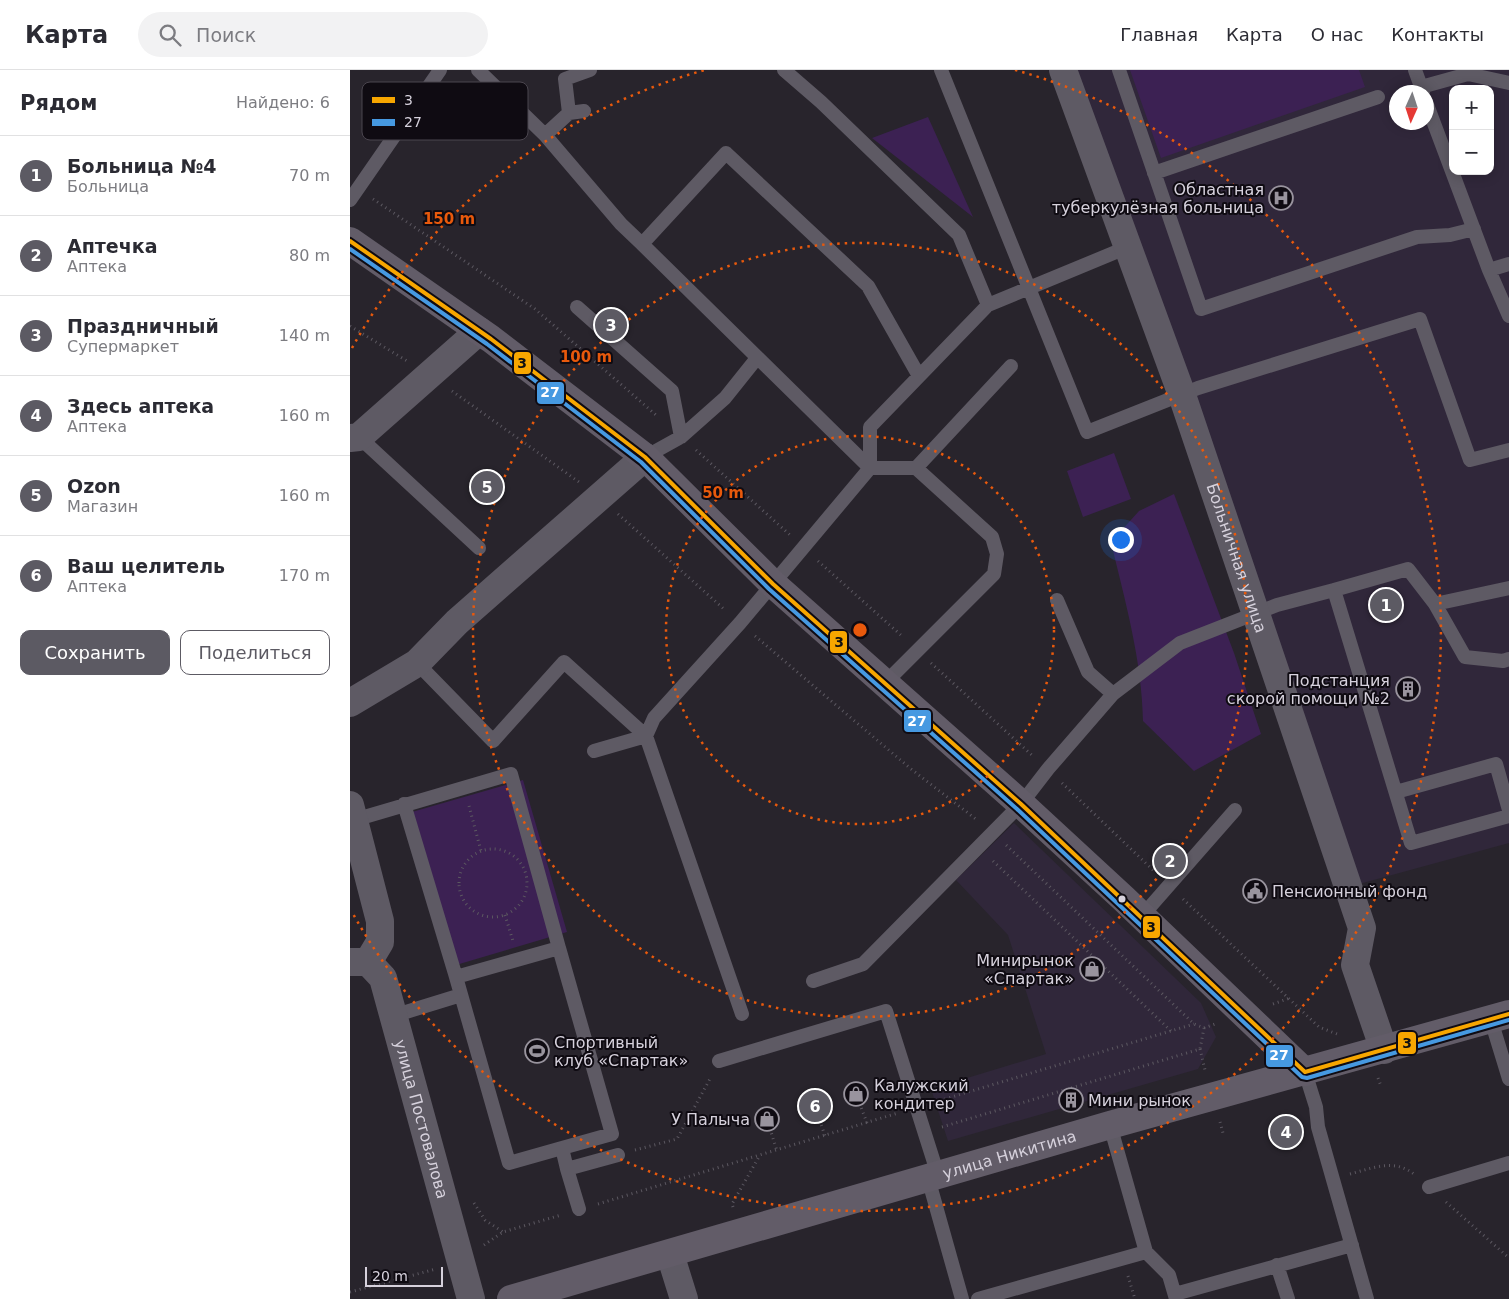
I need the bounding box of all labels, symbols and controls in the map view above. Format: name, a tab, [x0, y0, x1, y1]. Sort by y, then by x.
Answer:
search box	[138, 12, 488, 57]
text: Карта	[25, 21, 108, 49]
icon: search	[156, 21, 184, 49]
text: Поиск	[196, 24, 256, 46]
text: Главная	[1120, 24, 1198, 45]
text: Карта	[1226, 24, 1283, 45]
text: О нас	[1311, 24, 1363, 45]
text: Контакты	[1391, 24, 1484, 45]
legend	[362, 82, 528, 140]
north arrow	[1389, 85, 1434, 130]
map controls	[1449, 85, 1494, 175]
button: +	[1449, 85, 1494, 130]
text: Рядом	[20, 91, 97, 115]
text: 3	[404, 92, 413, 108]
text: Найдено: 6	[236, 93, 330, 112]
text: 27	[404, 114, 422, 130]
button: −	[1449, 130, 1494, 175]
text: Больница №4	[67, 155, 217, 177]
text: 1	[30, 166, 42, 185]
text: 70 m	[289, 166, 330, 185]
text: Больница	[67, 177, 149, 196]
place label: Областная туберкулёзная больница	[1052, 180, 1264, 217]
hospital icon: Областная туберкулёзная больница	[1268, 185, 1294, 211]
text: 150 m	[423, 210, 475, 228]
text: Аптечка	[67, 235, 158, 257]
text: 2	[30, 246, 42, 265]
text: 80 m	[289, 246, 330, 265]
text: Аптека	[67, 257, 127, 276]
pin: 3	[595, 306, 627, 344]
text: Праздничный	[67, 315, 219, 337]
text: 3	[30, 326, 42, 345]
text: 140 m	[279, 326, 330, 345]
text: Супермаркет	[67, 337, 179, 356]
text: 100 m	[560, 348, 612, 366]
line badge: 3	[513, 351, 532, 375]
text: 3	[517, 355, 527, 371]
line badge: 27	[536, 381, 565, 405]
text: 27	[540, 384, 560, 400]
text: Здесь аптека	[67, 395, 214, 417]
text: 4	[30, 406, 42, 425]
text: 160 m	[279, 406, 330, 425]
text: Аптека	[67, 417, 127, 436]
pin: 5	[471, 468, 503, 506]
text: Ozon	[67, 475, 121, 497]
street label: Больничная улица	[1202, 481, 1271, 635]
text: 50 m	[702, 484, 744, 502]
text: 5	[30, 486, 42, 505]
text: 160 m	[279, 486, 330, 505]
text: Магазин	[67, 497, 138, 516]
your location	[1108, 527, 1134, 553]
text: Ваш целитель	[67, 555, 225, 577]
text: 6	[30, 566, 42, 585]
text: 170 m	[279, 566, 330, 585]
text: Аптека	[67, 577, 127, 596]
pin: 1	[1370, 586, 1402, 624]
centre of rings	[851, 621, 869, 639]
button: Сохранить	[20, 630, 170, 675]
button: Поделиться	[180, 630, 330, 675]
line badge: 3	[829, 630, 848, 654]
text: 3	[834, 634, 844, 650]
place label: Подстанция скорой помощи №2	[1227, 671, 1390, 708]
building icon: Подстанция скорой помощи №2	[1395, 676, 1421, 702]
line badge: 27	[903, 709, 932, 733]
text: 27	[907, 713, 927, 729]
pin: 2	[1154, 842, 1186, 880]
public building icon: Пенсионный фонд	[1242, 878, 1268, 904]
place label: Пенсионный фонд	[1272, 882, 1427, 901]
unlabelled marker	[1117, 894, 1127, 904]
line badge: 3	[1142, 915, 1161, 939]
text: 3	[1146, 919, 1156, 935]
place label: Минирынок «Спартак»	[976, 951, 1074, 988]
shop icon: Минирынок «Спартак»	[1079, 956, 1105, 982]
line badge: 3	[1397, 1031, 1417, 1055]
place label: Спортивный клуб «Спартак»	[554, 1033, 688, 1070]
text: 3	[1402, 1035, 1412, 1051]
street label: улица Постовалова	[390, 1037, 452, 1201]
sports icon: Спортивный клуб «Спартак»	[524, 1038, 550, 1064]
line badge: 27	[1265, 1044, 1294, 1068]
text: 27	[1269, 1047, 1289, 1063]
place label: Калужский кондитер	[874, 1076, 969, 1113]
shop icon: Калужский кондитер	[843, 1081, 869, 1107]
pin: 6	[799, 1087, 831, 1125]
building icon: Мини рынок	[1058, 1087, 1084, 1113]
place label: Мини рынок	[1088, 1091, 1191, 1110]
shop icon: У Палыча	[754, 1106, 780, 1132]
place label: У Палыча	[671, 1110, 750, 1129]
pin: 4	[1270, 1113, 1302, 1151]
street label: улица Никитина	[940, 1126, 1079, 1183]
scale bar	[365, 1264, 442, 1287]
text: 20 m	[372, 1268, 408, 1284]

